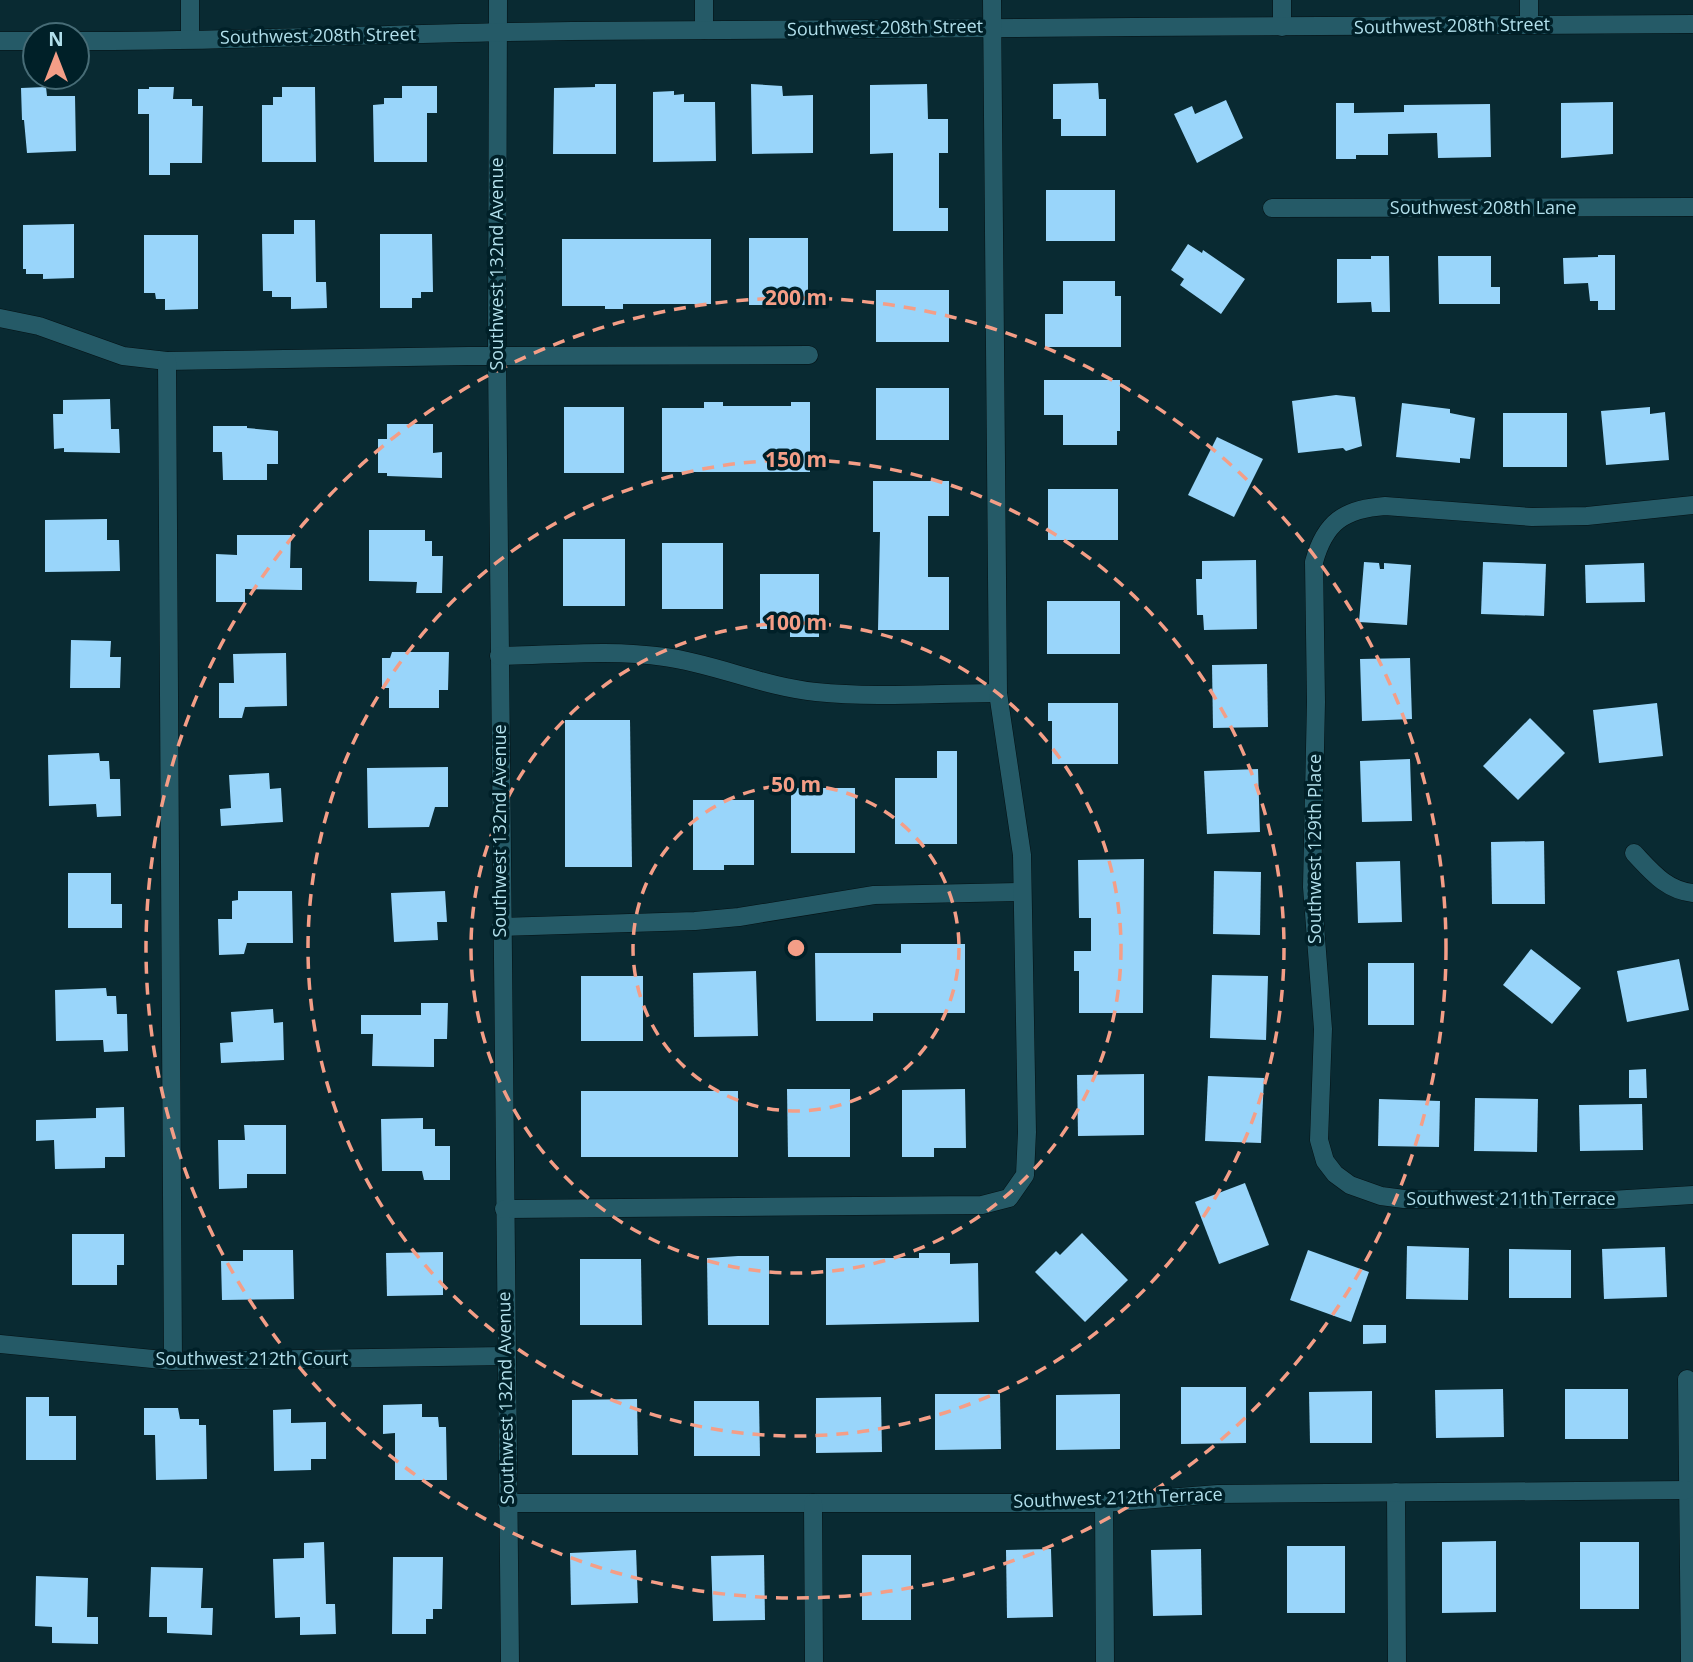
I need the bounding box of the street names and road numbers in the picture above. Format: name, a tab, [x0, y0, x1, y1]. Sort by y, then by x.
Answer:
street label: Southwest 208th Street	[1354, 11, 1550, 39]
street label: Southwest 208th Street	[787, 13, 983, 41]
street label: Southwest 208th Street	[220, 21, 416, 49]
street label: Southwest 132nd Avenue	[484, 157, 508, 371]
street label: Southwest 208th Lane	[1390, 195, 1576, 219]
street label: Southwest 132nd Avenue	[487, 724, 511, 938]
street label: Southwest 129th Place	[1302, 754, 1326, 944]
street label: Southwest 211th Terrace	[1406, 1186, 1616, 1210]
street label: Southwest 132nd Avenue	[491, 1291, 519, 1505]
street label: Southwest 212th Court	[156, 1346, 348, 1370]
street label: Southwest 212th Terrace	[1013, 1481, 1223, 1513]

